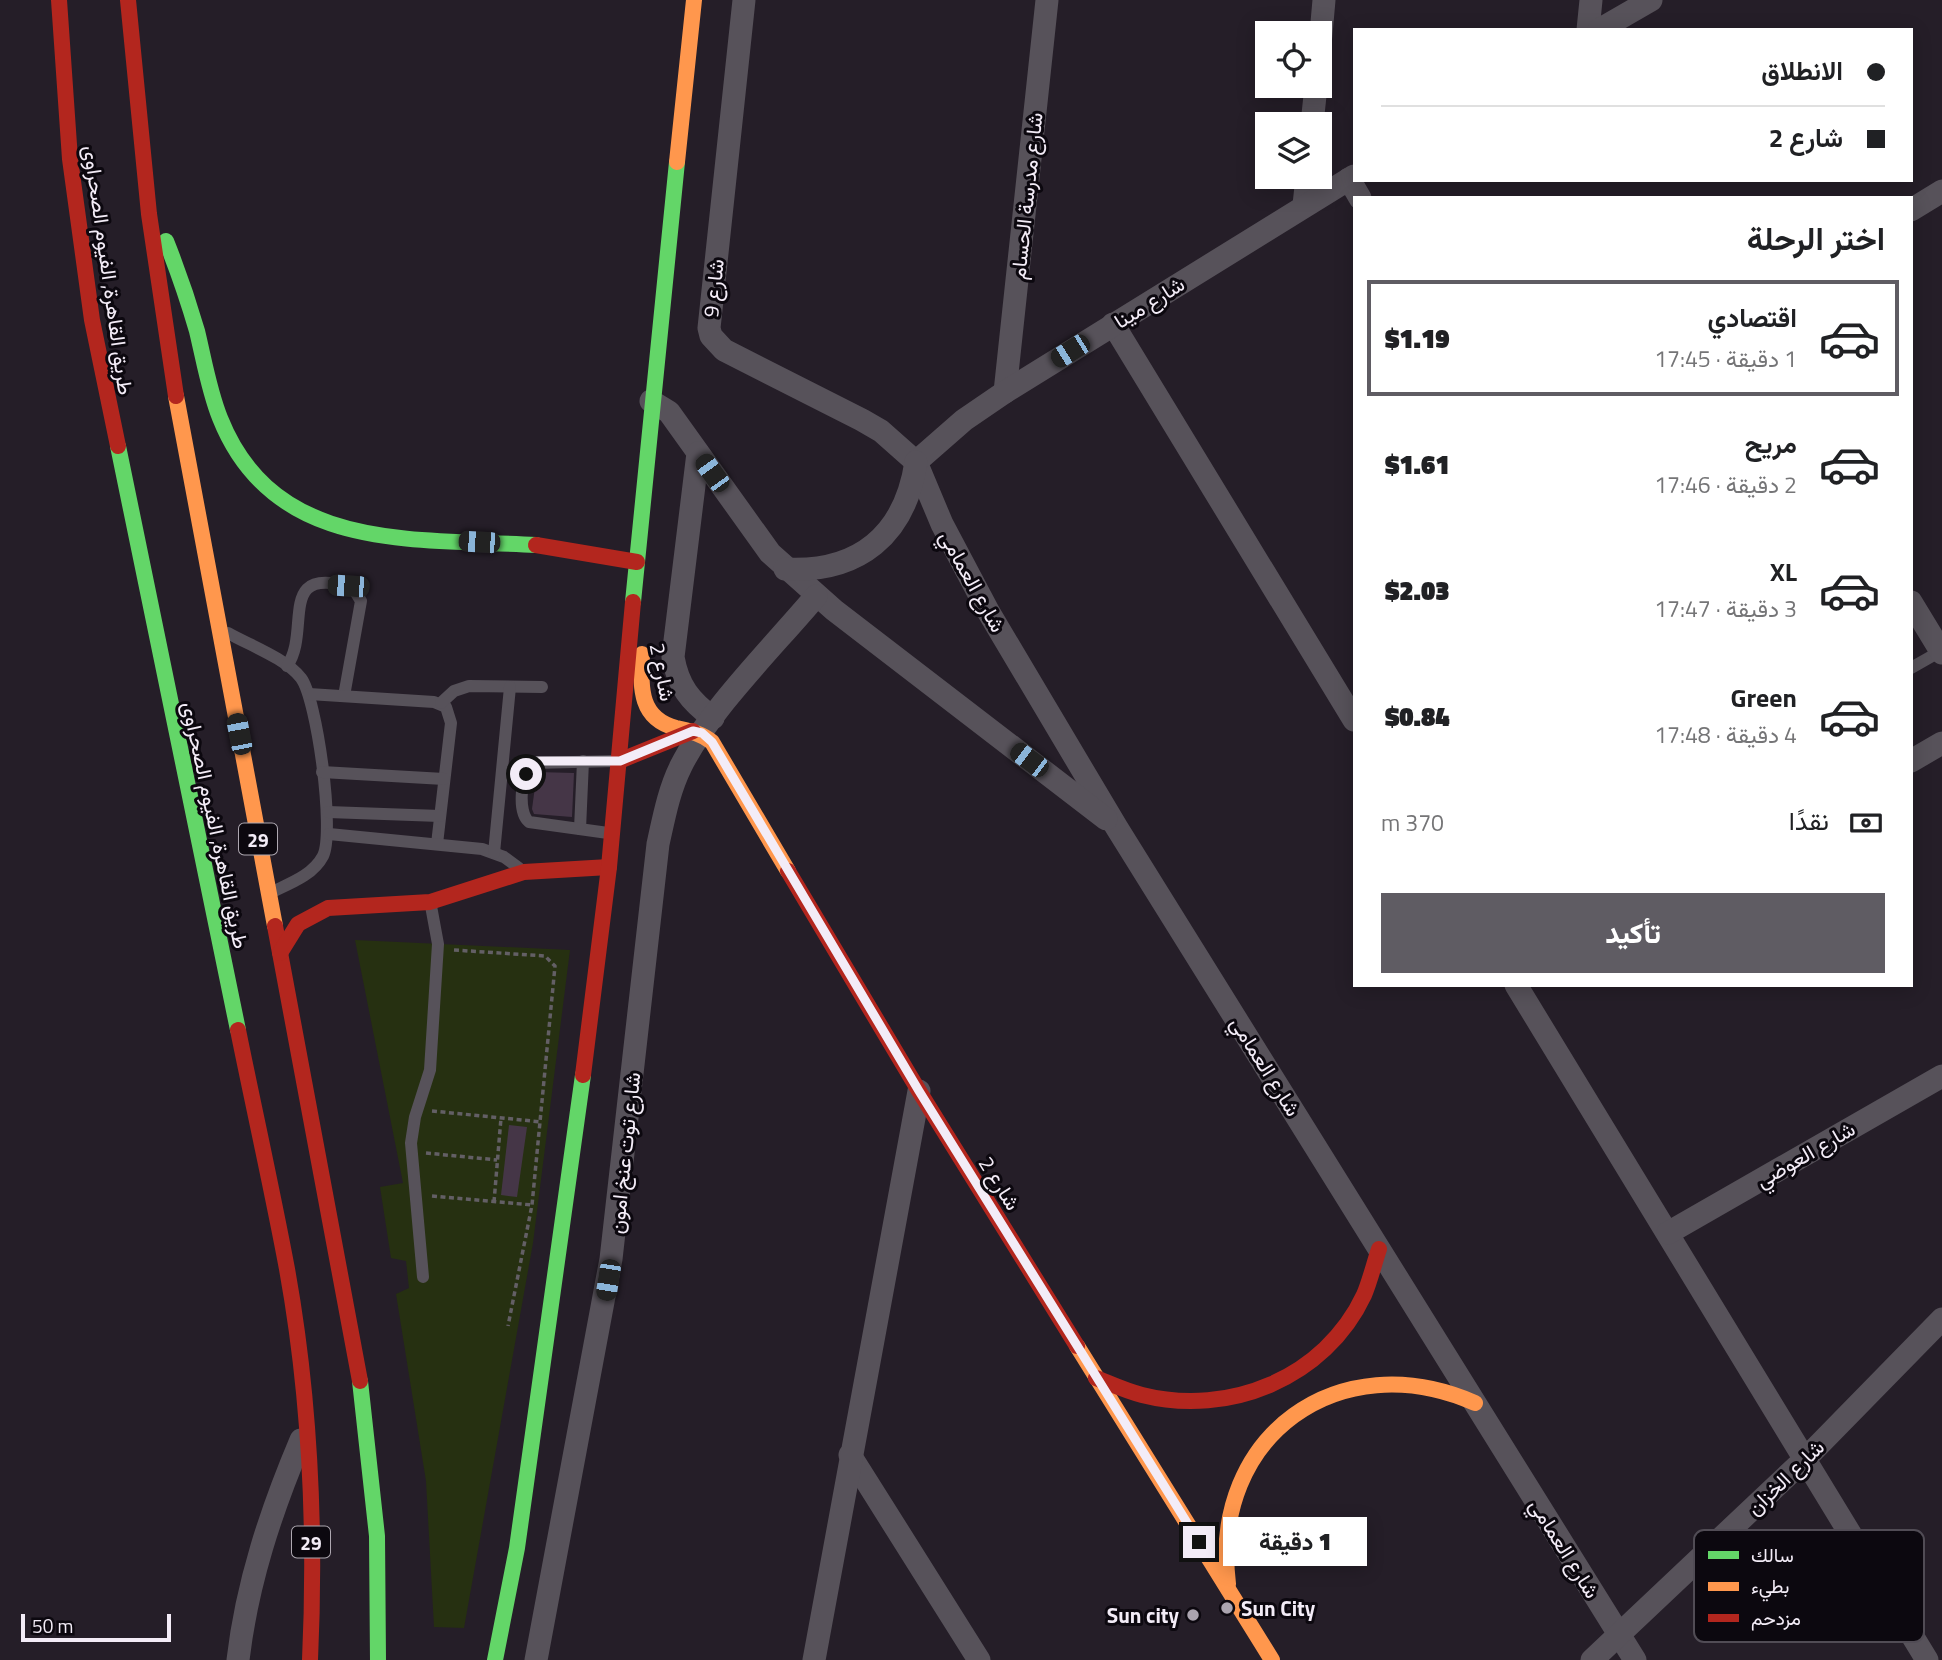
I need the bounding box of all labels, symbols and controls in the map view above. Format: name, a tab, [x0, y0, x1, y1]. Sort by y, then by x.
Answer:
map controls	[1255, 21, 1332, 189]
button: locate	[1255, 21, 1332, 98]
text: الانطلاق	[1761, 51, 1843, 90]
street label: شارع مدرسة الحسام	[1001, 111, 1051, 281]
button: layers	[1255, 112, 1332, 189]
text: شارع 2	[1769, 118, 1843, 157]
street label: طريق القاهرة, الفيوم الصحراوى	[76, 143, 142, 397]
text: اختر الرحلة	[1747, 214, 1885, 262]
street label: شارع 9	[694, 257, 732, 319]
street label: شارع مينا	[1107, 268, 1191, 336]
text: اقتصادي	[1708, 298, 1797, 337]
icon: car	[1818, 307, 1881, 370]
text: $1.19	[1385, 319, 1450, 358]
car	[1047, 331, 1094, 371]
text: 1 دقيقة · 17:45	[1654, 341, 1797, 376]
text: مريح	[1745, 424, 1797, 463]
icon: car	[1818, 433, 1881, 496]
text: $1.61	[1385, 445, 1450, 484]
car	[692, 450, 733, 496]
text: 2 دقيقة · 17:46	[1654, 467, 1797, 502]
street label: شارع العمامي	[930, 524, 1014, 639]
car	[458, 530, 501, 554]
text: XL	[1770, 552, 1797, 591]
icon: car	[1818, 559, 1881, 622]
text: $2.03	[1385, 571, 1450, 610]
car	[327, 574, 370, 598]
text: 3 دقيقة · 17:47	[1654, 591, 1797, 626]
street label: شارع 2	[642, 640, 684, 704]
text: Green	[1731, 678, 1797, 717]
icon: car	[1818, 685, 1881, 748]
text: $0.84	[1385, 697, 1450, 736]
street label: طريق القاهرة, الفيوم الصحراوى	[174, 699, 258, 951]
car	[225, 711, 254, 757]
text: 4 دقيقة · 17:48	[1654, 717, 1797, 752]
car	[1006, 739, 1053, 781]
route start	[510, 758, 542, 790]
text: نقدًا	[1789, 801, 1829, 840]
icon: cash	[1847, 804, 1885, 842]
text: 370 m	[1381, 805, 1444, 840]
road number: 29	[239, 824, 277, 854]
button: تأكيد	[1381, 893, 1885, 973]
street label: شارع العمامي	[1221, 1010, 1309, 1123]
street label: شارع توت عنخ امون	[600, 1071, 648, 1235]
street label: شارع العوضي	[1749, 1113, 1862, 1197]
street label: شارع 2	[971, 1150, 1029, 1216]
car	[595, 1258, 622, 1302]
street label: شارع الخزان	[1739, 1432, 1831, 1522]
street label: شارع العمامي	[1520, 1492, 1608, 1605]
callout: 1 دقيقة	[1224, 1518, 1367, 1566]
text: 1 دقيقة	[1259, 1524, 1331, 1559]
road number: 29	[292, 1526, 330, 1558]
route end	[1183, 1526, 1215, 1558]
legend	[1694, 1530, 1924, 1642]
text: سالك	[1751, 1540, 1794, 1569]
text: بطيء	[1751, 1571, 1789, 1602]
place label: Sun City	[1241, 1592, 1316, 1624]
place label: Sun city	[1107, 1599, 1179, 1631]
marker: Sun City	[1219, 1600, 1235, 1616]
text: مزدحم	[1751, 1603, 1801, 1632]
marker: Sun city	[1185, 1607, 1201, 1623]
scale bar	[21, 1611, 172, 1643]
text: 50 m	[32, 1611, 73, 1640]

